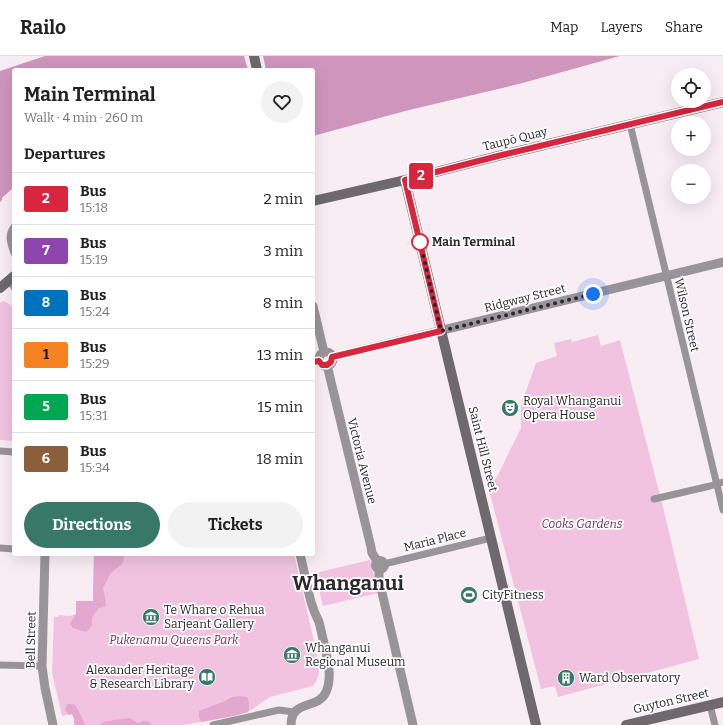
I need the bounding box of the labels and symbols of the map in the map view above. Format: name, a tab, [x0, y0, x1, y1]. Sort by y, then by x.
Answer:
street label: Taupō Quay	[481, 124, 549, 154]
line badge: 2	[408, 163, 434, 189]
marker: Main Terminal	[411, 233, 429, 251]
place label: Main Terminal	[432, 235, 515, 249]
street label: Wilson Street	[672, 277, 702, 354]
street label: Ridgway Street	[483, 281, 568, 315]
your location	[583, 284, 603, 304]
place label: Royal Whanganui Opera House	[523, 394, 622, 422]
theatre icon: Royal Whanganui Opera House	[500, 398, 520, 418]
street label: Saint Hill Street	[466, 405, 501, 494]
street label: Victoria Avenue	[345, 417, 379, 505]
park label: Cooks Gardens	[542, 517, 623, 531]
street label: Maria Place	[402, 525, 468, 555]
district label: Whanganui	[292, 571, 404, 595]
sports icon: CityFitness	[459, 585, 479, 605]
place label: CityFitness	[482, 588, 544, 602]
place label: Te Whare o Rehua Sarjeant Gallery	[164, 603, 265, 631]
museum icon: Te Whare o Rehua Sarjeant Gallery	[141, 607, 161, 627]
street label: Bell Street	[24, 611, 39, 669]
park label: Pukenamu Queens Park	[109, 633, 239, 647]
place label: Whanganui Regional Museum	[305, 641, 406, 669]
museum icon: Whanganui Regional Museum	[282, 645, 302, 665]
place label: Alexander Heritage & Research Library	[86, 663, 195, 691]
library icon: Alexander Heritage & Research Library	[197, 667, 217, 687]
building icon: Ward Observatory	[556, 668, 576, 688]
place label: Ward Observatory	[579, 671, 681, 685]
street label: Guyton Street	[632, 685, 711, 717]

